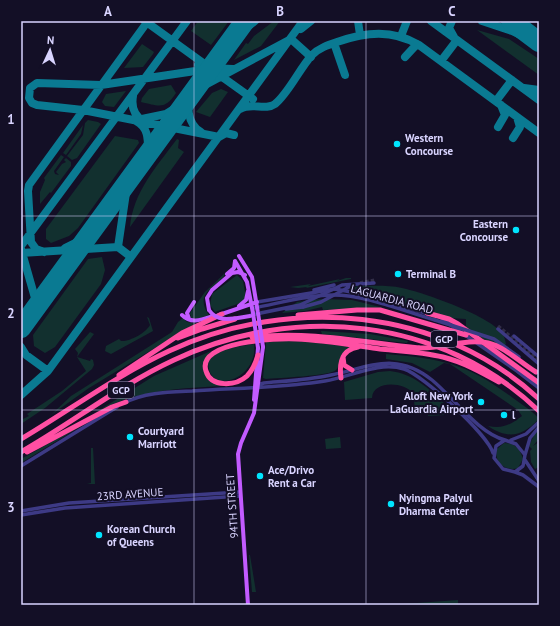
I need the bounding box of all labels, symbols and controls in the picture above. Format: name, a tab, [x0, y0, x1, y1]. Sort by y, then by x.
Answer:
text: A	[104, 3, 112, 20]
text: B	[276, 3, 284, 20]
text: C	[448, 3, 456, 20]
north arrow	[30, 30, 70, 70]
text: N	[47, 33, 55, 47]
text: 1	[7, 111, 15, 128]
place label: Western Concourse	[405, 131, 454, 158]
marker: Western Concourse	[392, 139, 402, 149]
place label: Eastern Concourse	[460, 217, 508, 244]
marker: Eastern Concourse	[511, 225, 521, 235]
place label: Terminal B	[406, 267, 457, 281]
marker: Terminal B	[393, 269, 403, 279]
street label: LAGUARDIA ROAD	[349, 281, 435, 317]
text: 2	[7, 305, 15, 322]
road number: GCP	[431, 331, 457, 347]
road number: GCP	[108, 382, 134, 398]
place label: Aloft New York LaGuardia Airport	[390, 389, 474, 416]
marker: Aloft New York LaGuardia Airport	[476, 397, 486, 407]
place label: l	[512, 408, 516, 422]
marker: l	[499, 410, 509, 420]
place label: Courtyard Marriott	[138, 424, 184, 451]
marker: Courtyard Marriott	[125, 432, 135, 442]
place label: Ace/Drivo Rent a Car	[268, 463, 316, 490]
marker: Ace/Drivo Rent a Car	[255, 471, 265, 481]
street label: 94TH STREET	[223, 473, 241, 539]
street label: 23RD AVENUE	[96, 485, 164, 503]
place label: Nyingma Palyul Dharma Center	[399, 491, 473, 518]
text: 3	[7, 499, 15, 516]
marker: Nyingma Palyul Dharma Center	[386, 499, 396, 509]
place label: Korean Church of Queens	[107, 522, 175, 549]
marker: Korean Church of Queens	[94, 530, 104, 540]

